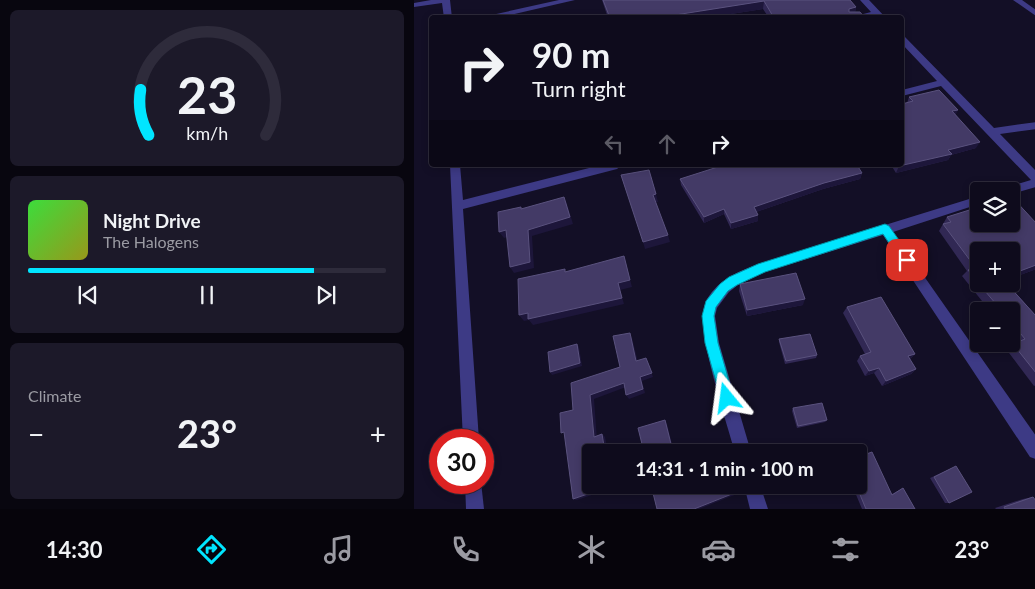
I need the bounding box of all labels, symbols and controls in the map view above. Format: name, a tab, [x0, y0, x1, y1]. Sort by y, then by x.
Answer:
text: 90 m	[532, 33, 610, 75]
icon: right	[449, 35, 514, 100]
text: 23	[177, 63, 237, 125]
text: Turn right	[532, 75, 626, 102]
text: km/h	[186, 122, 228, 144]
icon: left	[600, 130, 628, 158]
icon: ahead	[653, 130, 681, 158]
icon: right	[706, 130, 734, 158]
map controls	[970, 182, 1020, 352]
button: layers	[970, 182, 1020, 232]
text: Night Drive	[103, 209, 201, 232]
text: The Halogens	[103, 232, 199, 251]
pin	[886, 239, 928, 281]
button: +	[970, 242, 1020, 292]
icon: arrive	[893, 246, 921, 274]
icon: previous	[74, 281, 102, 309]
icon: pause	[193, 281, 221, 309]
icon: next	[312, 281, 340, 309]
button: −	[970, 302, 1020, 352]
position arrow	[700, 371, 752, 423]
text: Climate	[28, 386, 81, 405]
text: 23°	[177, 410, 237, 456]
text: −	[28, 417, 44, 451]
text: +	[370, 417, 386, 451]
speed limit sign: 30	[429, 429, 494, 494]
text: 14:31 · 1 min · 100 m	[635, 457, 814, 480]
icon: directions	[194, 532, 229, 567]
icon: music	[321, 532, 356, 567]
icon: phone	[448, 532, 483, 567]
icon: climate	[574, 532, 609, 567]
icon: car	[701, 532, 736, 567]
icon: filters	[828, 532, 863, 567]
text: 14:30	[46, 536, 103, 563]
text: 23°	[954, 536, 989, 563]

